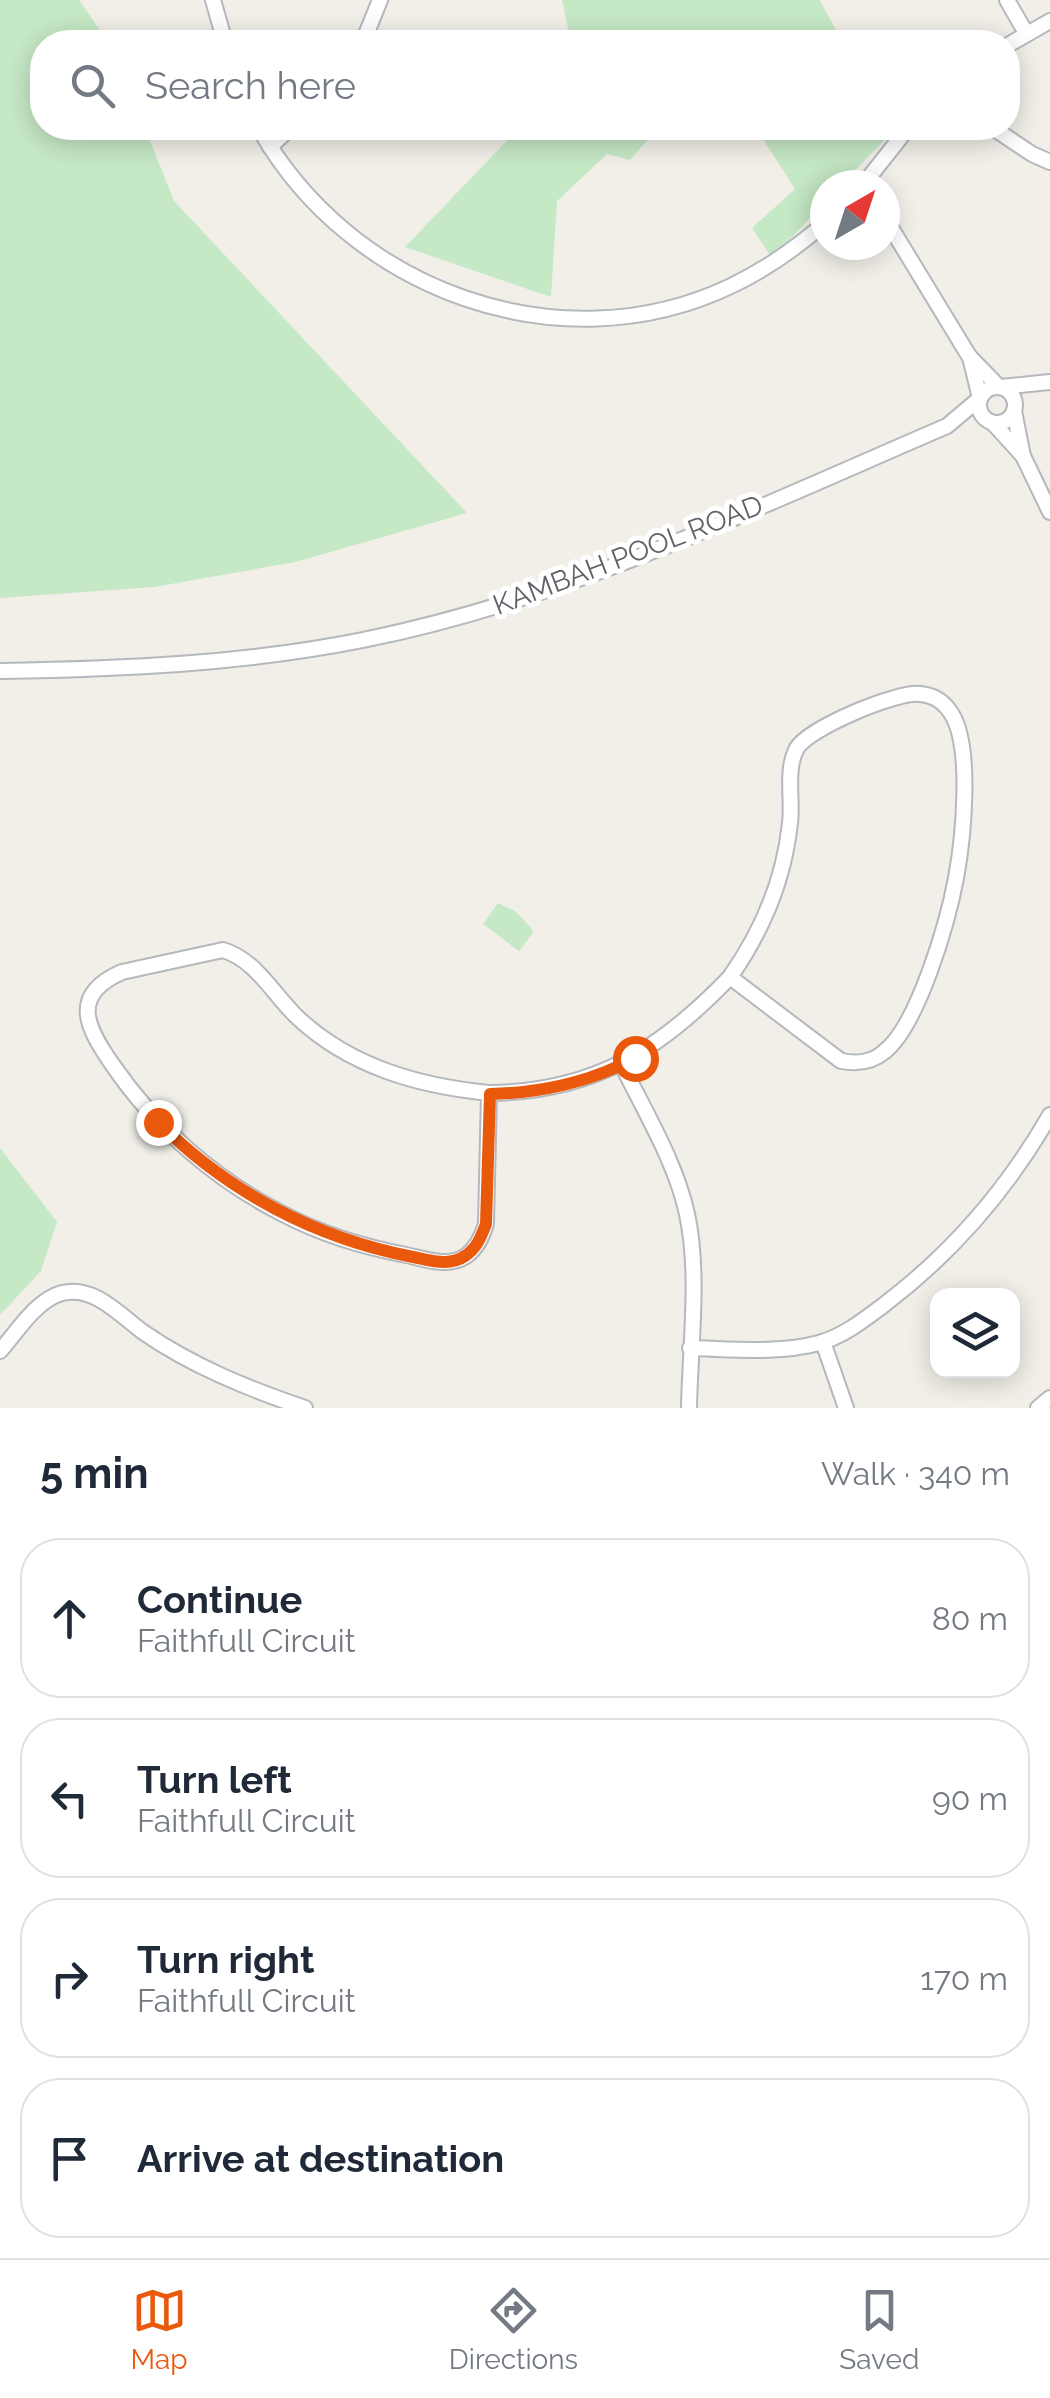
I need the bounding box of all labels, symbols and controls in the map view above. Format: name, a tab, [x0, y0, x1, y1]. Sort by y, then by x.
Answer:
search box	[30, 30, 1020, 140]
icon: search	[65, 58, 120, 113]
text: Search here	[145, 63, 356, 108]
north arrow	[810, 170, 900, 260]
street label: KAMBAH POOL ROAD	[489, 488, 767, 622]
route start	[613, 1036, 659, 1082]
route end	[136, 1100, 182, 1146]
map controls	[930, 1288, 1020, 1378]
button: layers	[930, 1288, 1020, 1378]
text: 5 min	[40, 1449, 149, 1498]
text: Walk · 340 m	[821, 1455, 1010, 1492]
text: Continue	[137, 1577, 302, 1622]
icon: ahead	[42, 1591, 97, 1646]
text: 80 m	[932, 1600, 1008, 1637]
text: Faithfull Circuit	[137, 1622, 355, 1659]
text: Turn left	[137, 1757, 292, 1802]
icon: left	[42, 1771, 97, 1826]
text: 90 m	[932, 1780, 1008, 1817]
text: Faithfull Circuit	[137, 1802, 355, 1839]
text: Turn right	[137, 1937, 314, 1982]
icon: right	[42, 1951, 97, 2006]
text: 170 m	[920, 1960, 1008, 1997]
text: Faithfull Circuit	[137, 1982, 355, 2019]
icon: arrive	[42, 2131, 97, 2186]
text: Arrive at destination	[137, 2136, 504, 2181]
tab: Map	[131, 2283, 188, 2376]
tab: Directions	[449, 2283, 578, 2376]
tab: Saved	[839, 2283, 919, 2376]

